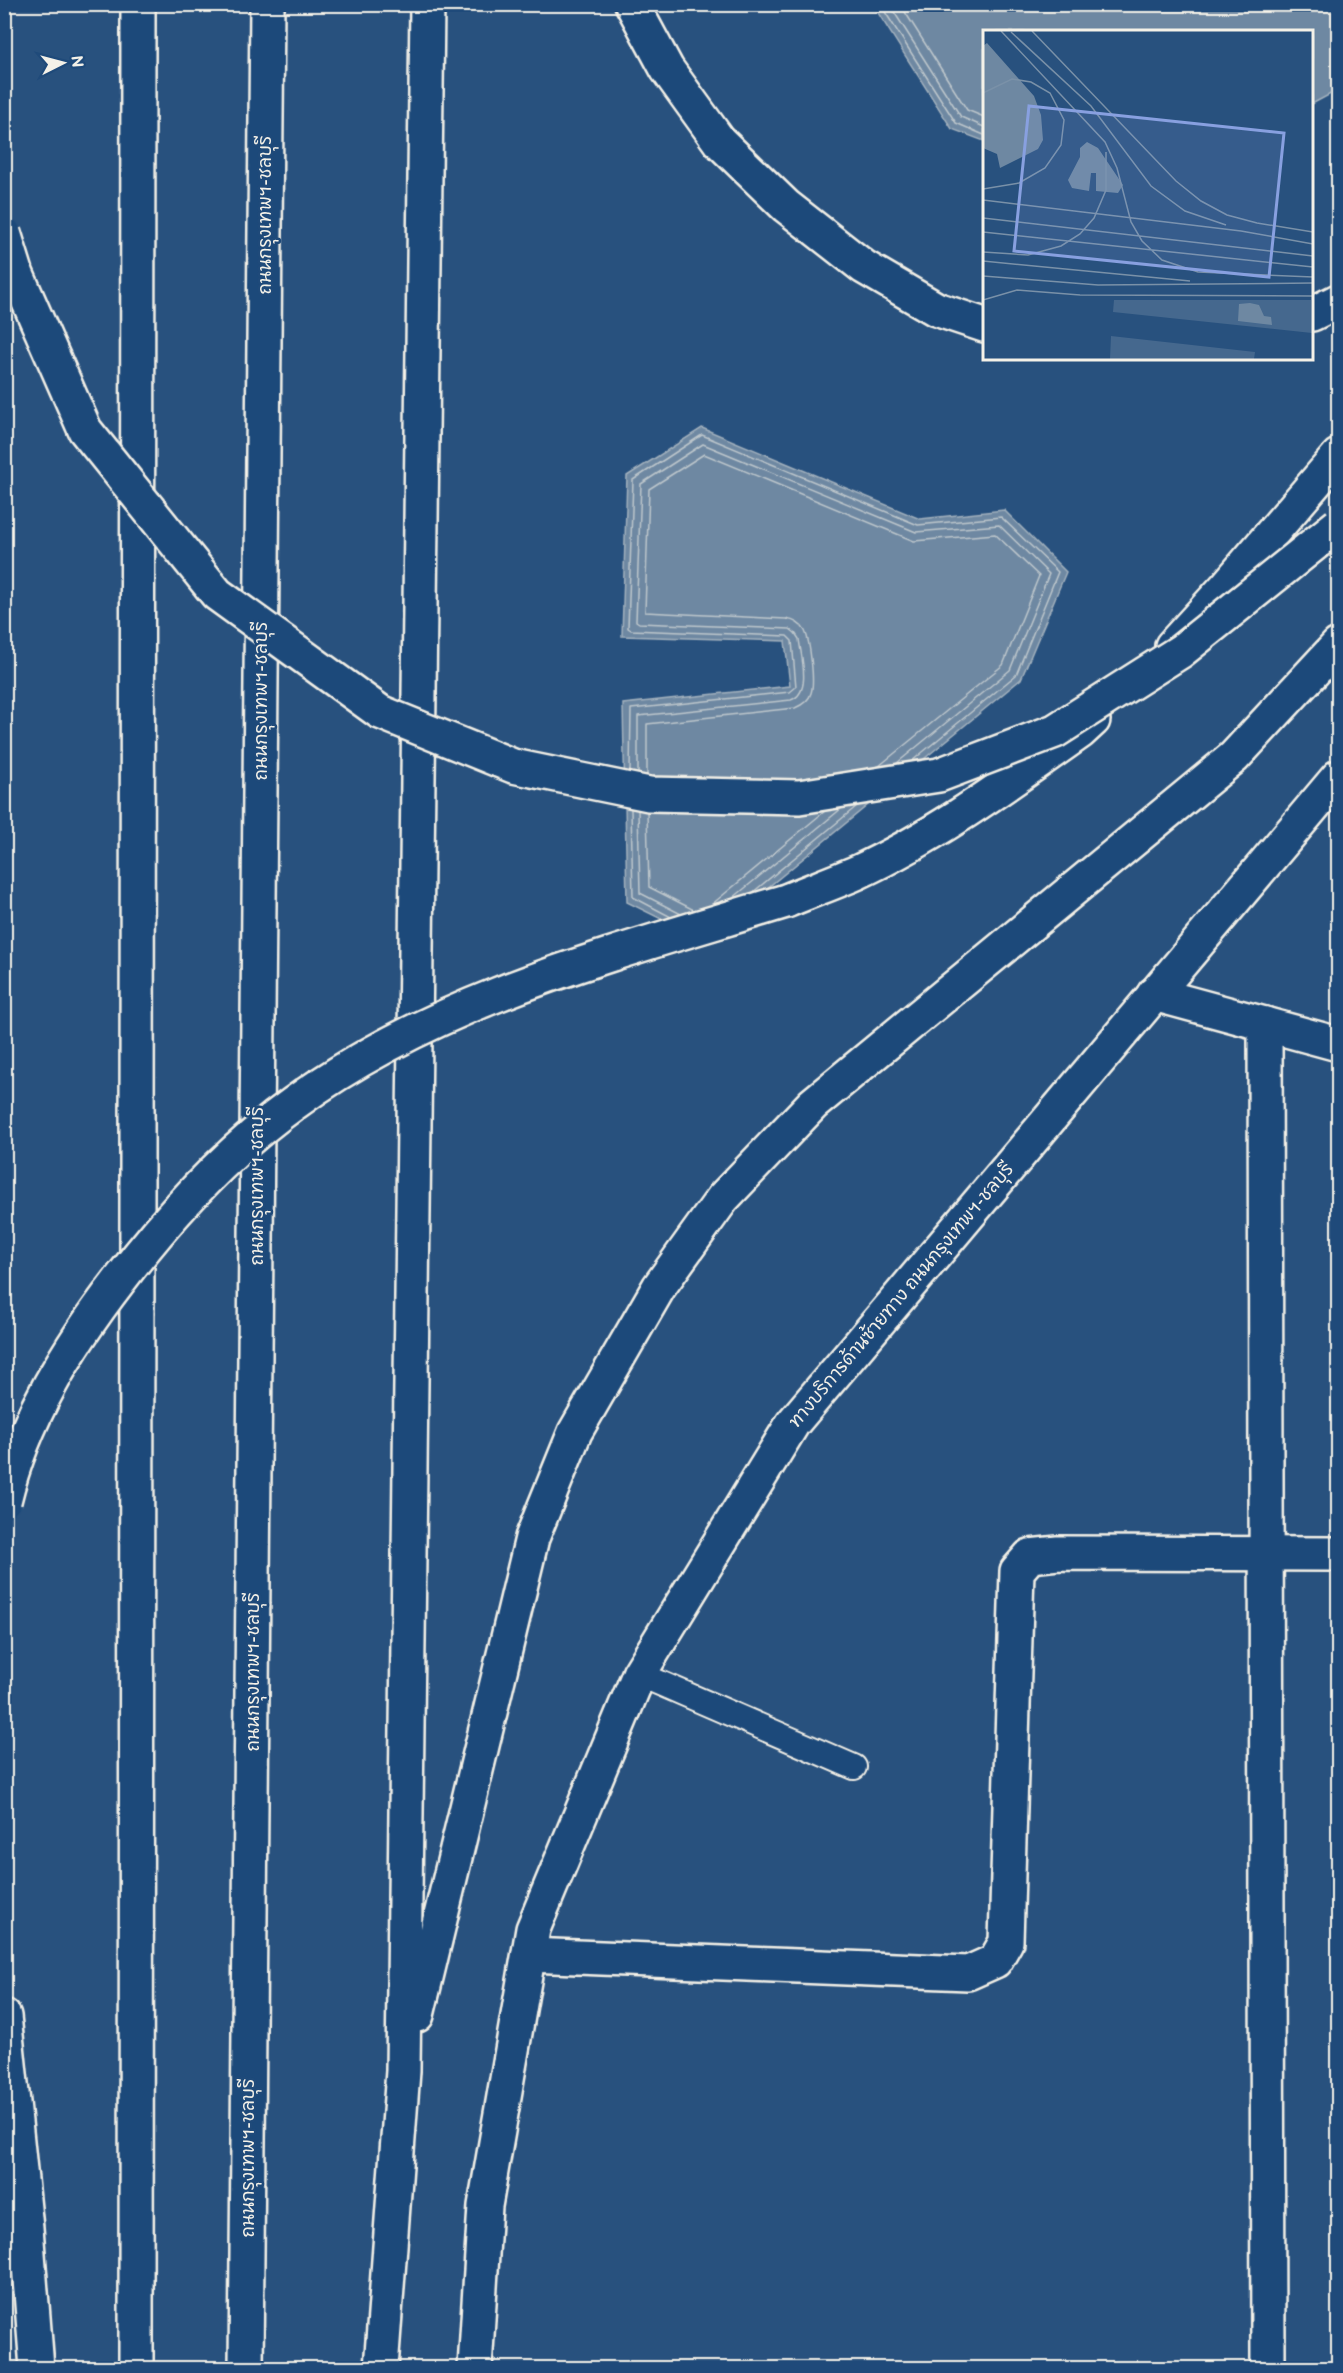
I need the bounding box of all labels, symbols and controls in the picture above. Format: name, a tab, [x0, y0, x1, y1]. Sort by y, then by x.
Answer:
inset map	[983, 30, 1313, 360]
north arrow	[33, 33, 93, 93]
text: N	[66, 55, 87, 69]
street label: ถนนกรุงเทพฯ-ชลบุรี	[253, 135, 279, 295]
street label: ถนนกรุงเทพฯ-ชลบุรี	[249, 621, 275, 781]
street label: ถนนกรุงเทพฯ-ชลบุรี	[245, 1106, 271, 1266]
street label: ทางบริการด้านซ้ายทาง ถนนกรุงเทพฯ-ชลบุรี	[783, 1157, 1021, 1434]
street label: ถนนกรุงเทพฯ-ชลบุรี	[241, 1592, 267, 1752]
street label: ถนนกรุงเทพฯ-ชลบุรี	[236, 2078, 262, 2238]

